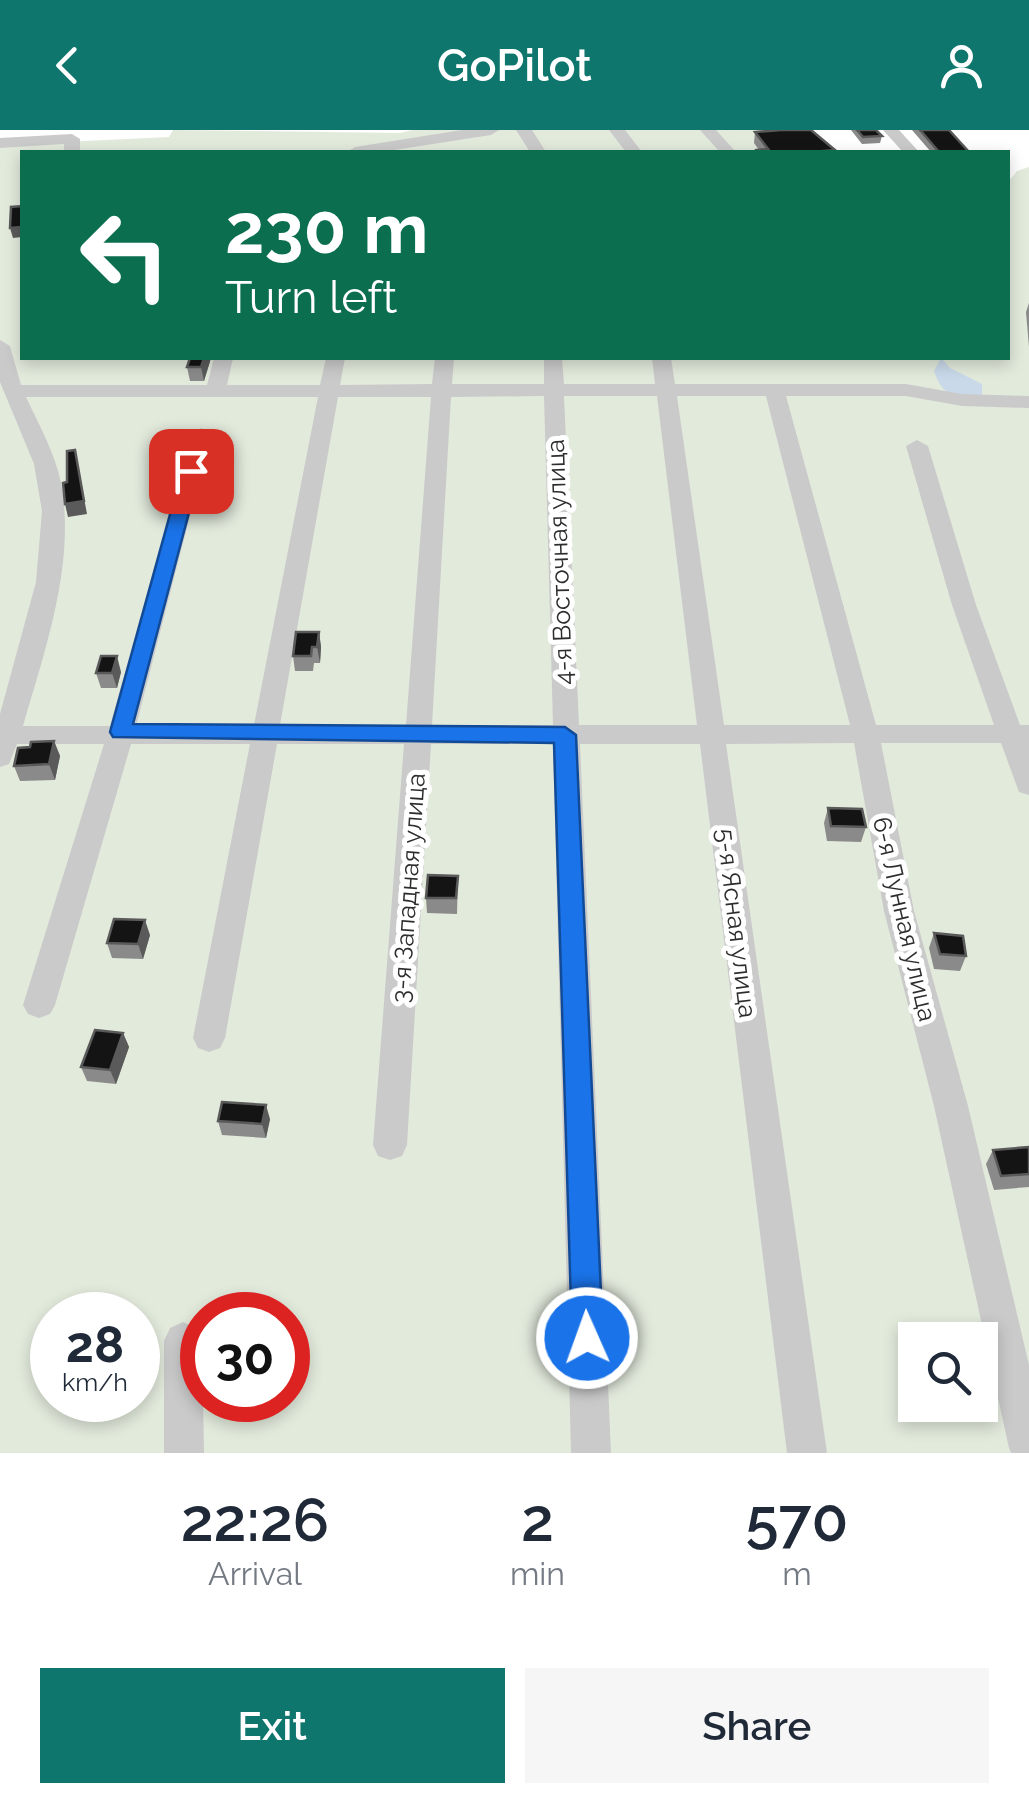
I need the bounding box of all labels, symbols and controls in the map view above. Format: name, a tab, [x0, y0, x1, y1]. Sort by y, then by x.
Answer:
icon: back	[40, 38, 95, 93]
icon: person	[934, 38, 989, 93]
text: GoPilot	[437, 39, 592, 92]
text: 230 m	[225, 187, 429, 269]
icon: left	[60, 190, 190, 320]
text: Turn left	[225, 271, 397, 324]
pin	[149, 429, 234, 514]
street label: 4-я Восточная улица	[540, 439, 578, 685]
icon: arrive	[164, 444, 219, 499]
street label: 3-я Западная улица	[385, 772, 431, 1004]
street label: 6-я Лунная улица	[867, 814, 943, 1024]
street label: 5-я Ясная улица	[710, 827, 764, 1019]
position arrow	[535, 1286, 639, 1390]
speed limit sign: 30	[180, 1292, 310, 1422]
text: 28	[66, 1315, 124, 1374]
map controls	[898, 1322, 998, 1422]
button: search	[898, 1322, 998, 1422]
text: km/h	[62, 1367, 128, 1397]
text: 22:26	[181, 1485, 329, 1555]
text: 2	[521, 1485, 554, 1555]
text: 570	[746, 1485, 848, 1555]
text: Arrival	[208, 1555, 302, 1592]
text: min	[510, 1555, 565, 1592]
text: m	[782, 1555, 812, 1592]
button: Exit	[40, 1668, 505, 1783]
button: Share	[525, 1668, 989, 1783]

